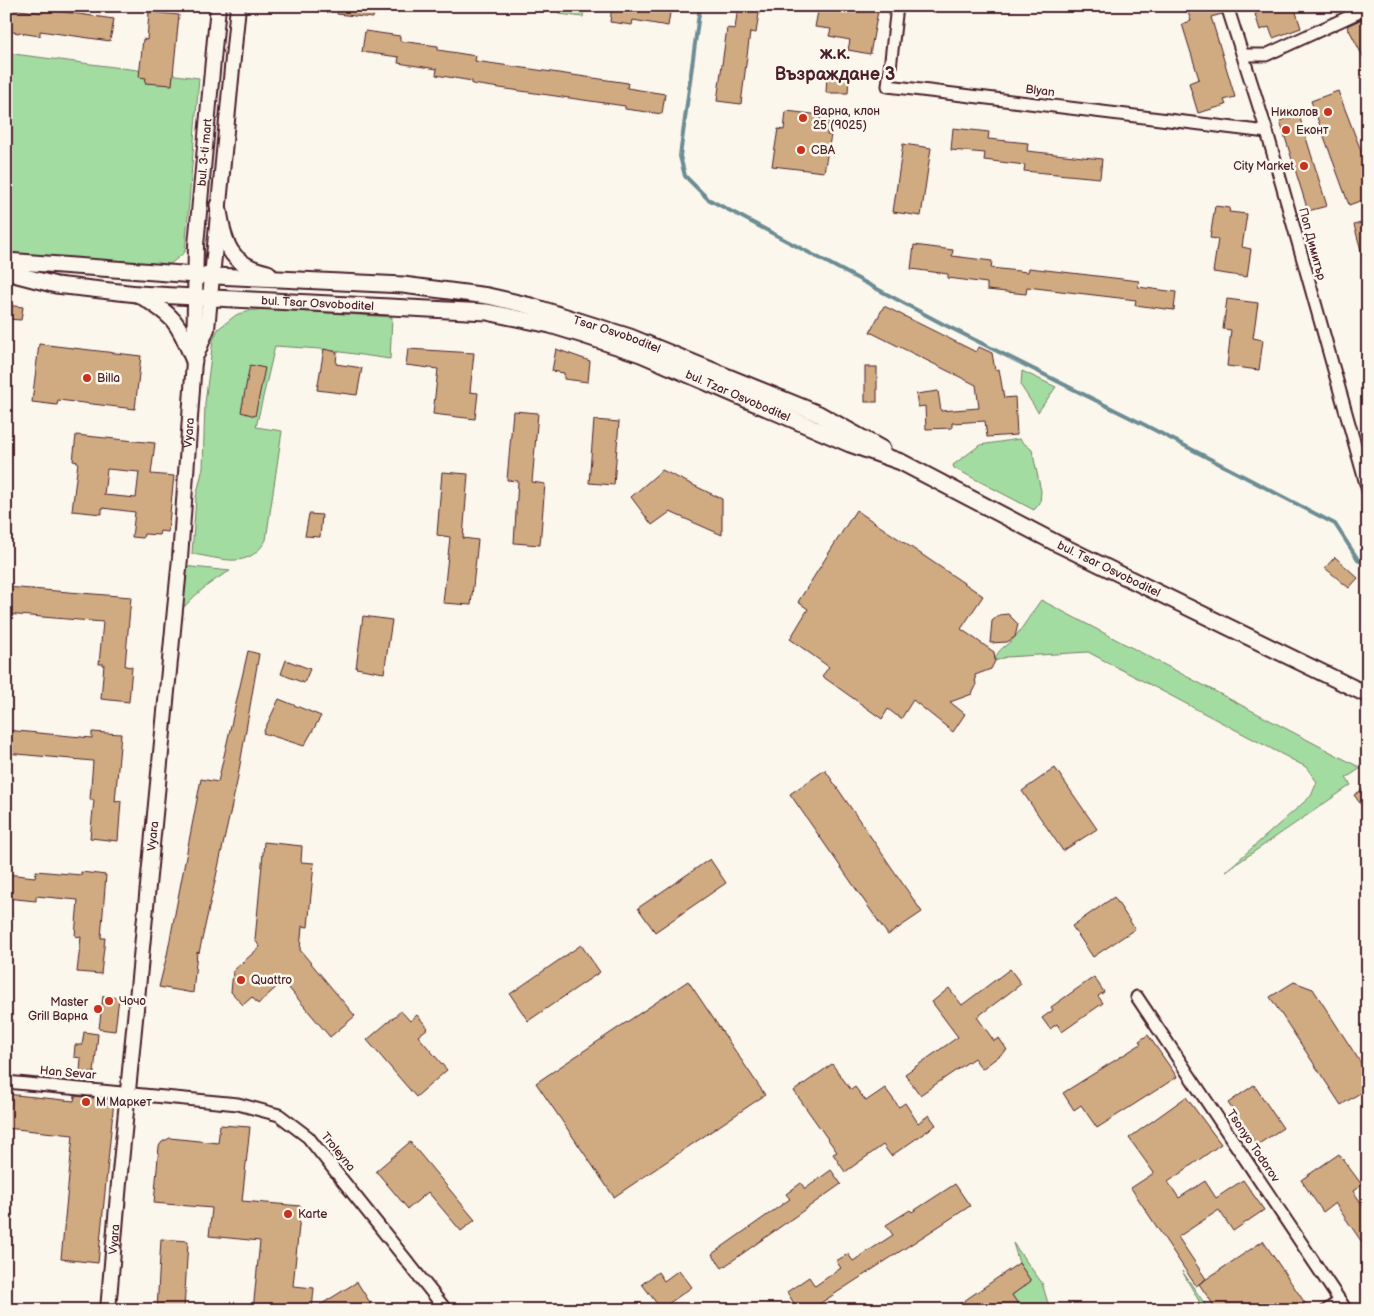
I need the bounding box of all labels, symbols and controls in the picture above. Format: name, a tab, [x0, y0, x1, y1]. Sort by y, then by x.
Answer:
district label: ж.к. Възраждане 3	[775, 43, 895, 85]
street label: Blyan	[1024, 82, 1056, 100]
place label: Варна, клон 25 (9025)	[813, 104, 880, 133]
place label: Николов	[1271, 105, 1319, 120]
marker: Николов	[1322, 106, 1334, 118]
marker: Варна, клон 25 (9025)	[797, 112, 809, 124]
street label: bul. 3-ti mart	[194, 117, 215, 187]
place label: Еконт	[1296, 123, 1329, 138]
marker: Еконт	[1280, 124, 1292, 136]
place label: CBA	[811, 143, 836, 158]
marker: CBA	[795, 144, 807, 156]
place label: City Market	[1233, 159, 1294, 174]
marker: City Market	[1298, 160, 1310, 172]
street label: Поп Димитър	[1295, 206, 1329, 282]
street label: bul. Tsar Osvoboditel	[261, 293, 374, 314]
street label: Tsar Osvoboditel	[571, 312, 663, 356]
street label: bul. Tzar Osvoboditel	[683, 367, 793, 425]
place label: Billa	[97, 371, 120, 386]
marker: Billa	[81, 372, 93, 384]
street label: Vyara	[180, 417, 197, 448]
street label: bul. Tsar Osvoboditel	[1055, 537, 1163, 600]
street label: Vyara	[144, 820, 162, 852]
place label: Quattro	[251, 973, 292, 988]
marker: Quattro	[235, 974, 247, 986]
place label: Чочо	[119, 994, 146, 1009]
place label: Master Grill Варна	[28, 995, 89, 1024]
marker: Чочо	[103, 995, 115, 1007]
marker: Master Grill Варна	[92, 1003, 104, 1015]
street label: Han Sevar	[39, 1063, 97, 1083]
place label: М Маркет	[96, 1095, 152, 1110]
marker: М Маркет	[80, 1096, 92, 1108]
street label: Tsonyo Todorov	[1223, 1107, 1283, 1185]
street label: Troleyna	[318, 1129, 358, 1175]
place label: Karte	[298, 1207, 327, 1222]
marker: Karte	[282, 1208, 294, 1220]
street label: Vyara	[105, 1223, 123, 1255]

